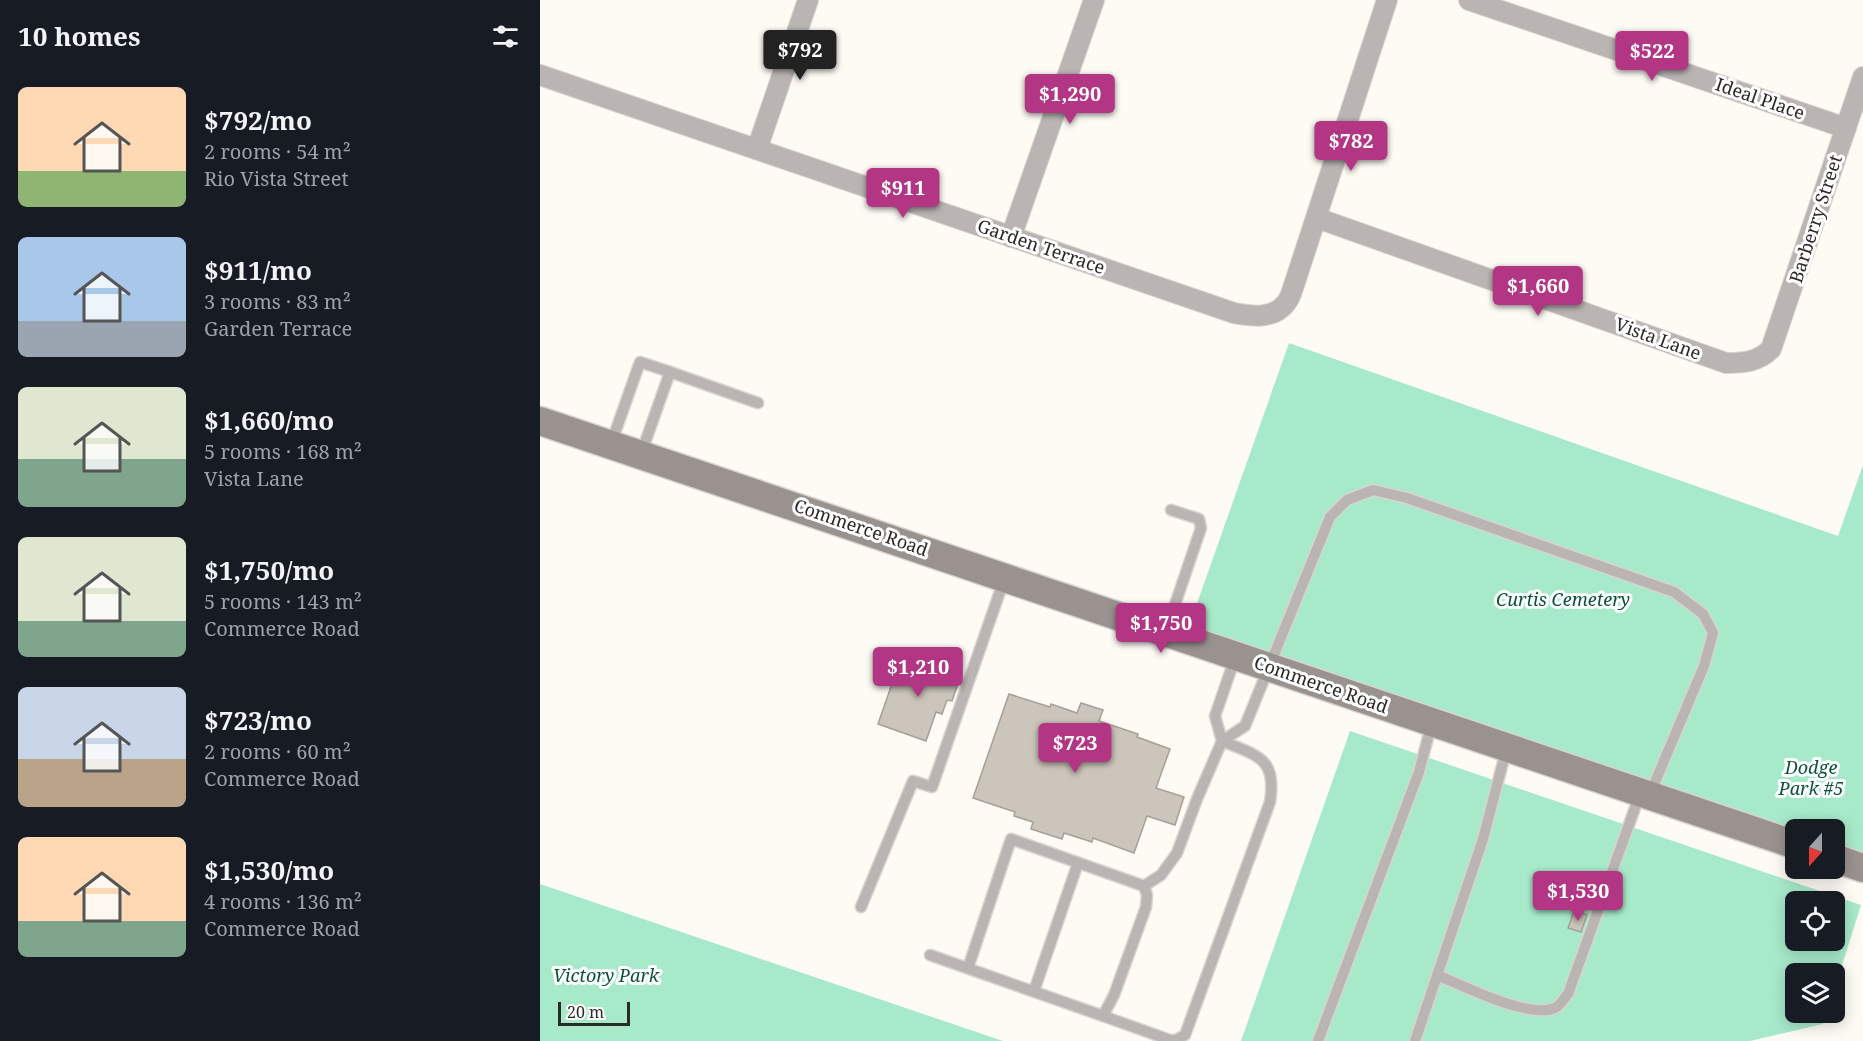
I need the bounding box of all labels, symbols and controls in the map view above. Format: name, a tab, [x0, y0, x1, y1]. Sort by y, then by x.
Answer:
text: 10 homes	[18, 18, 140, 54]
icon: filters	[489, 20, 522, 53]
pin: $792	[764, 30, 836, 81]
pin: $522	[1616, 31, 1688, 82]
text: $792	[777, 36, 823, 63]
text: $522	[1629, 37, 1675, 64]
street label: Ideal Place	[1713, 72, 1808, 125]
pin: $1,290	[1021, 74, 1119, 125]
text: $1,290	[1039, 80, 1101, 107]
text: $792/mo	[204, 102, 312, 138]
icon: home	[66, 111, 138, 183]
pin: $782	[1315, 121, 1387, 172]
text: $782	[1328, 127, 1374, 154]
text: 2 rooms · 54 m²	[204, 138, 351, 165]
street label: Barberry Street	[1783, 152, 1847, 286]
text: Rio Vista Street	[204, 165, 348, 192]
pin: $911	[867, 168, 939, 219]
text: $911	[880, 174, 926, 201]
street label: Garden Terrace	[974, 213, 1108, 279]
text: $911/mo	[204, 252, 312, 288]
icon: home	[66, 261, 138, 333]
pin: $1,660	[1489, 266, 1587, 317]
text: $1,660	[1507, 272, 1569, 299]
text: 3 rooms · 83 m²	[204, 288, 351, 315]
street label: Vista Lane	[1612, 311, 1705, 365]
text: Garden Terrace	[204, 315, 352, 342]
text: $1,660/mo	[204, 402, 334, 438]
icon: home	[66, 411, 138, 483]
text: 5 rooms · 168 m²	[204, 438, 362, 465]
text: Vista Lane	[204, 465, 304, 492]
street label: Commerce Road	[791, 493, 931, 561]
text: $1,750/mo	[204, 552, 334, 588]
icon: home	[66, 561, 138, 633]
park label: Curtis Cemetery	[1496, 587, 1630, 611]
text: 5 rooms · 143 m²	[204, 588, 362, 615]
pin: $1,750	[1112, 603, 1210, 654]
text: $1,750	[1130, 609, 1192, 636]
text: Commerce Road	[204, 615, 360, 642]
pin: $1,210	[869, 647, 967, 698]
street label: Commerce Road	[1251, 650, 1391, 718]
text: $1,210	[887, 653, 949, 680]
text: $723/mo	[204, 702, 312, 738]
icon: home	[66, 711, 138, 783]
pin: $723	[1039, 723, 1111, 774]
text: $723	[1052, 729, 1098, 756]
text: 2 rooms · 60 m²	[204, 738, 351, 765]
park label: Dodge Park #5	[1777, 755, 1844, 800]
text: Commerce Road	[204, 765, 360, 792]
north arrow	[1785, 819, 1845, 879]
map controls	[1785, 819, 1845, 1023]
text: $1,530/mo	[204, 852, 334, 888]
icon: home	[66, 861, 138, 933]
pin: $1,530	[1529, 871, 1627, 922]
text: $1,530	[1547, 877, 1609, 904]
text: 4 rooms · 136 m²	[204, 888, 362, 915]
button: locate	[1785, 891, 1845, 951]
text: Commerce Road	[204, 915, 360, 942]
park label: Victory Park	[553, 963, 660, 987]
button: layers	[1785, 963, 1845, 1023]
scale bar	[558, 999, 630, 1026]
text: 20 m	[567, 1001, 604, 1023]

